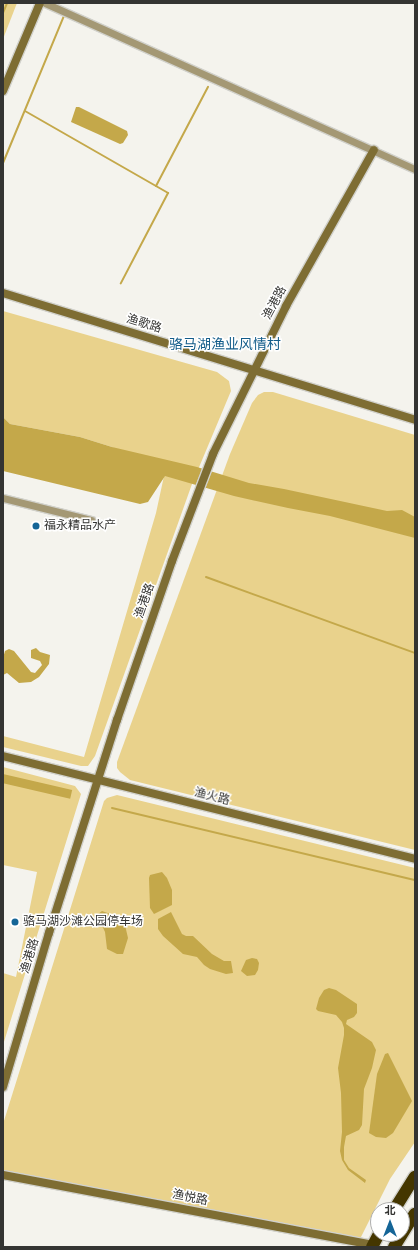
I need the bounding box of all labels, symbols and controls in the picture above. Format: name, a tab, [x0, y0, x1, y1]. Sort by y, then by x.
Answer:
street label: 渔港路	[260, 284, 290, 322]
street label: 渔歌路	[125, 312, 163, 336]
district label: 骆马湖渔业风情村	[169, 336, 281, 352]
place label: 福永精品水产	[44, 519, 116, 533]
marker: 福永精品水产	[31, 521, 41, 531]
street label: 渔港路	[132, 582, 158, 620]
street label: 渔火路	[193, 786, 231, 808]
place label: 骆马湖沙滩公园停车场	[23, 915, 143, 929]
marker: 骆马湖沙滩公园停车场	[10, 917, 20, 927]
street label: 渔港路	[18, 937, 42, 975]
street label: 渔悦路	[171, 1187, 209, 1209]
north arrow	[370, 1202, 410, 1242]
text: 北	[385, 1204, 396, 1217]

